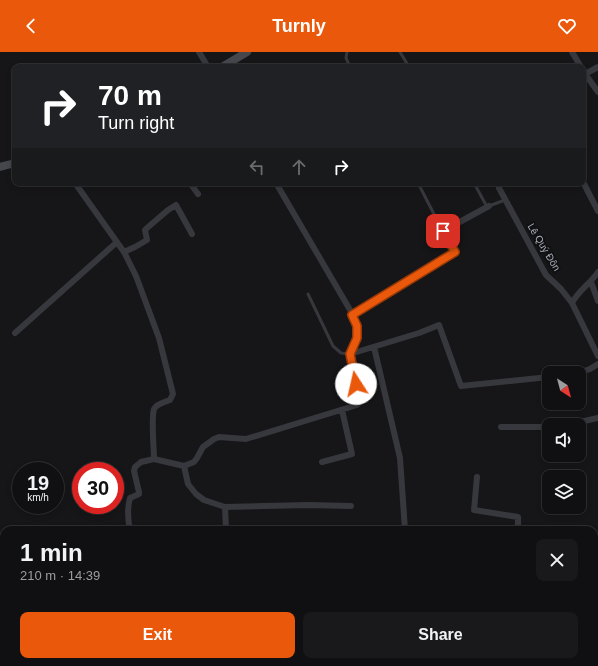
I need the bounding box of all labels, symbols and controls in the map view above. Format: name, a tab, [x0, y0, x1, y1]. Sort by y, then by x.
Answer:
icon: back	[20, 15, 42, 37]
icon: heart	[556, 15, 578, 37]
text: Turnly	[272, 16, 326, 36]
icon: right	[32, 80, 84, 132]
text: 70 m	[98, 80, 162, 111]
text: Turn right	[98, 113, 174, 133]
icon: left	[246, 156, 268, 178]
icon: ahead	[288, 156, 310, 178]
icon: right	[330, 156, 352, 178]
pin	[426, 214, 460, 248]
icon: arrive	[432, 220, 454, 242]
street label: Lê Quý Đôn	[526, 221, 562, 273]
position arrow	[335, 363, 377, 405]
north arrow	[542, 366, 586, 410]
map controls	[542, 366, 586, 514]
button: sound	[542, 418, 586, 462]
speed limit sign: 30	[72, 462, 124, 514]
button: layers	[542, 470, 586, 514]
text: 19	[27, 472, 49, 494]
text: km/h	[27, 492, 49, 503]
text: 1 min	[20, 539, 83, 566]
button: close	[536, 539, 578, 581]
text: 210 m · 14:39	[20, 568, 100, 583]
button: Exit	[20, 612, 295, 658]
button: Share	[303, 612, 578, 658]

